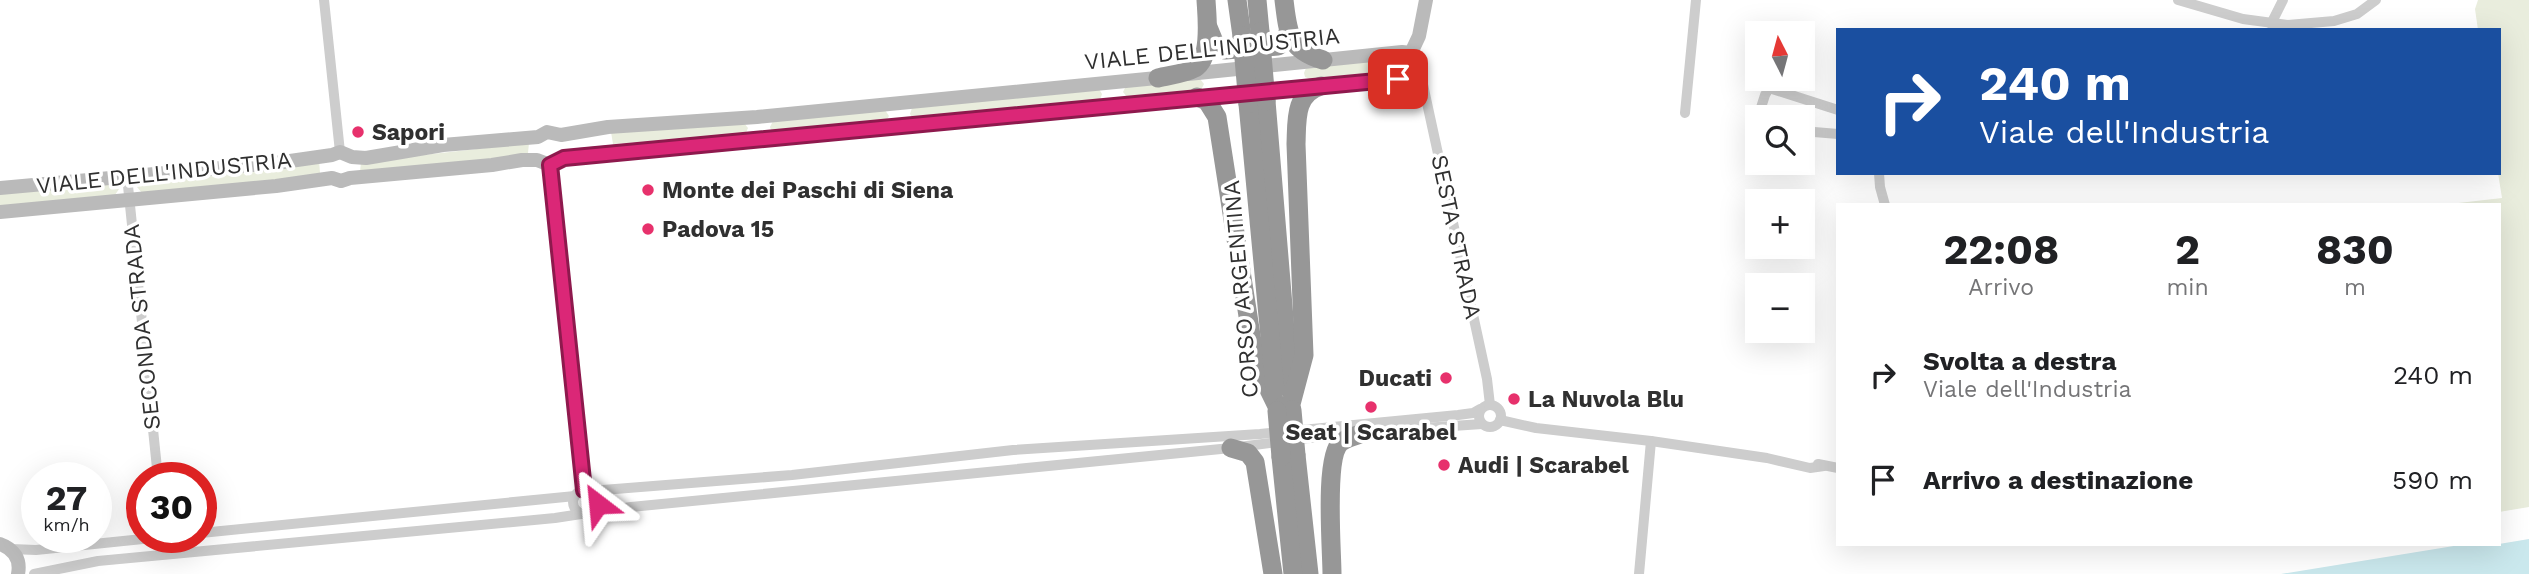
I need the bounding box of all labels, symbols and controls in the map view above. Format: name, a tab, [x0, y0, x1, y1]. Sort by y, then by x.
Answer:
north arrow	[1745, 21, 1815, 91]
map controls	[1745, 21, 1815, 343]
street label: VIALE DELL'INDUSTRIA	[1083, 22, 1341, 76]
pin	[1368, 49, 1428, 109]
text: 240 m	[1979, 54, 2131, 112]
icon: right	[1864, 56, 1955, 147]
icon: arrive	[1379, 60, 1417, 98]
button: search	[1745, 105, 1815, 175]
text: Viale dell'Industria	[1979, 113, 2269, 151]
place label: Sapori	[372, 119, 445, 146]
marker: Sapori	[350, 124, 366, 140]
street label: VIALE DELL'INDUSTRIA	[35, 146, 293, 200]
street label: SESTA STRADA	[1425, 152, 1487, 322]
place label: Monte dei Paschi di Siena	[662, 177, 954, 204]
street label: CORSO ARGENTINA	[1218, 179, 1264, 399]
marker: Monte dei Paschi di Siena	[640, 182, 656, 198]
button: +	[1745, 189, 1815, 259]
place label: Padova 15	[662, 216, 774, 243]
marker: Padova 15	[640, 221, 656, 237]
street label: SECONDA STRADA	[118, 223, 166, 431]
text: 22:08	[1943, 225, 2059, 274]
text: 2	[2175, 225, 2200, 274]
text: 830	[2316, 225, 2394, 274]
button: −	[1745, 273, 1815, 343]
text: Arrivo	[1968, 274, 2034, 301]
text: min	[2166, 274, 2209, 301]
text: m	[2344, 274, 2366, 301]
text: Svolta a destra	[1923, 346, 2116, 376]
icon: right	[1864, 356, 1902, 394]
text: 240 m	[2393, 360, 2473, 390]
place label: Ducati	[1359, 365, 1432, 392]
marker: Ducati	[1438, 370, 1454, 386]
text: Viale dell'Industria	[1923, 376, 2132, 403]
place label: La Nuvola Blu	[1528, 386, 1684, 413]
marker: La Nuvola Blu	[1506, 391, 1522, 407]
marker: Seat | Scarabel	[1363, 399, 1379, 415]
place label: Seat | Scarabel	[1285, 419, 1457, 446]
place label: Audi | Scarabel	[1458, 452, 1629, 479]
marker: Audi | Scarabel	[1436, 457, 1452, 473]
icon: arrive	[1864, 461, 1902, 499]
speed limit sign: 30	[126, 462, 217, 553]
text: Arrivo a destinazione	[1923, 465, 2193, 495]
text: 590 m	[2392, 465, 2473, 495]
position arrow	[561, 467, 635, 541]
text: 27	[46, 477, 87, 519]
text: km/h	[43, 514, 90, 535]

